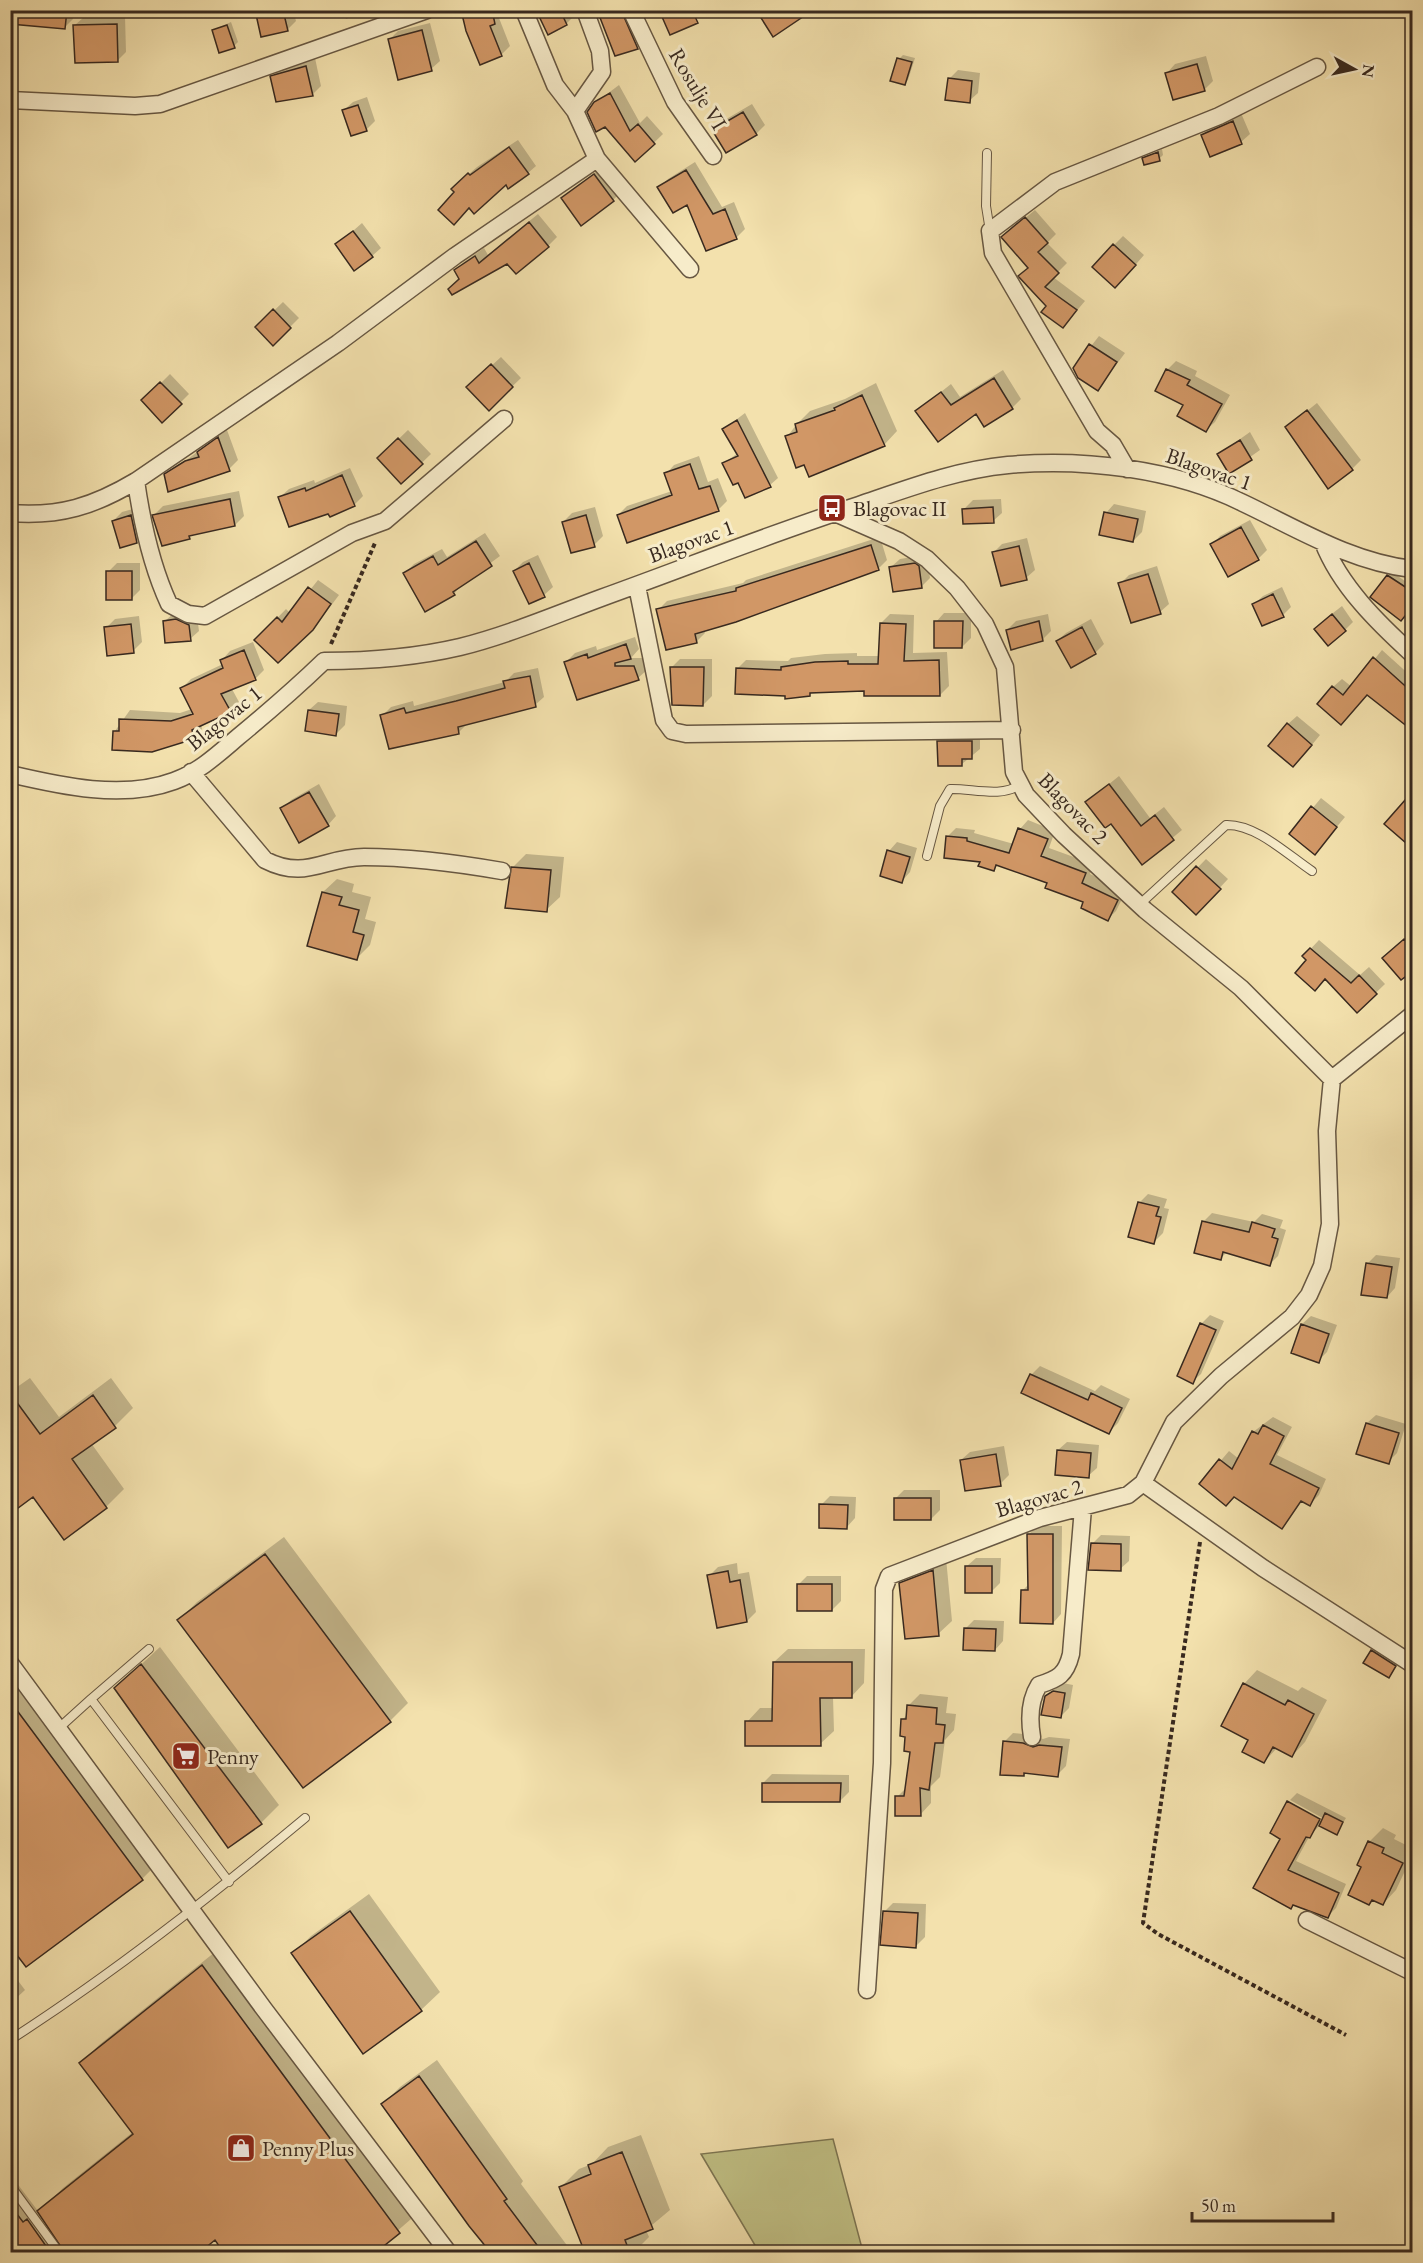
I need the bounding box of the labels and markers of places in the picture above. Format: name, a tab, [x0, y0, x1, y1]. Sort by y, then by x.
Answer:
bus stop icon: Blagovac II	[816, 492, 848, 524]
place label: Blagovac II	[853, 494, 947, 523]
supermarket icon: Penny	[170, 1740, 202, 1772]
place label: Penny	[207, 1742, 259, 1771]
shop icon: Penny Plus	[225, 2132, 257, 2164]
place label: Penny Plus	[262, 2134, 354, 2163]

